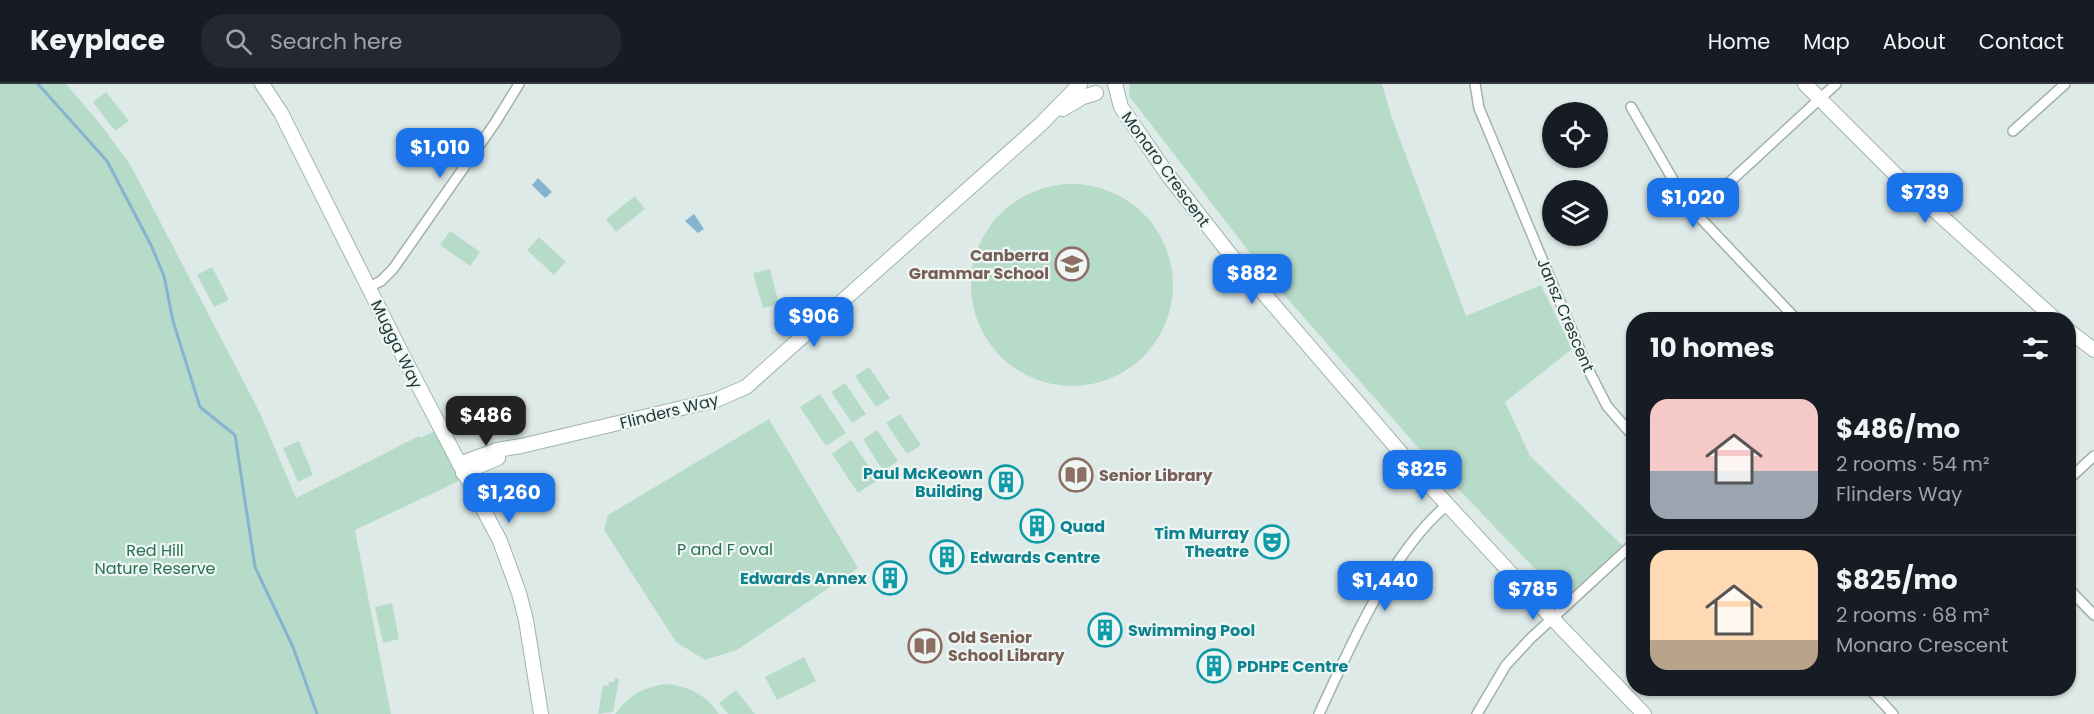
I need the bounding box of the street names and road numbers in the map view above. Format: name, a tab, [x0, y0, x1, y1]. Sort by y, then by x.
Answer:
street label: Monaro Crescent	[1116, 107, 1216, 232]
street label: Jansz Crescent	[1531, 255, 1600, 376]
street label: Mugga Way	[365, 296, 428, 392]
street label: Flinders Way	[617, 388, 721, 435]

